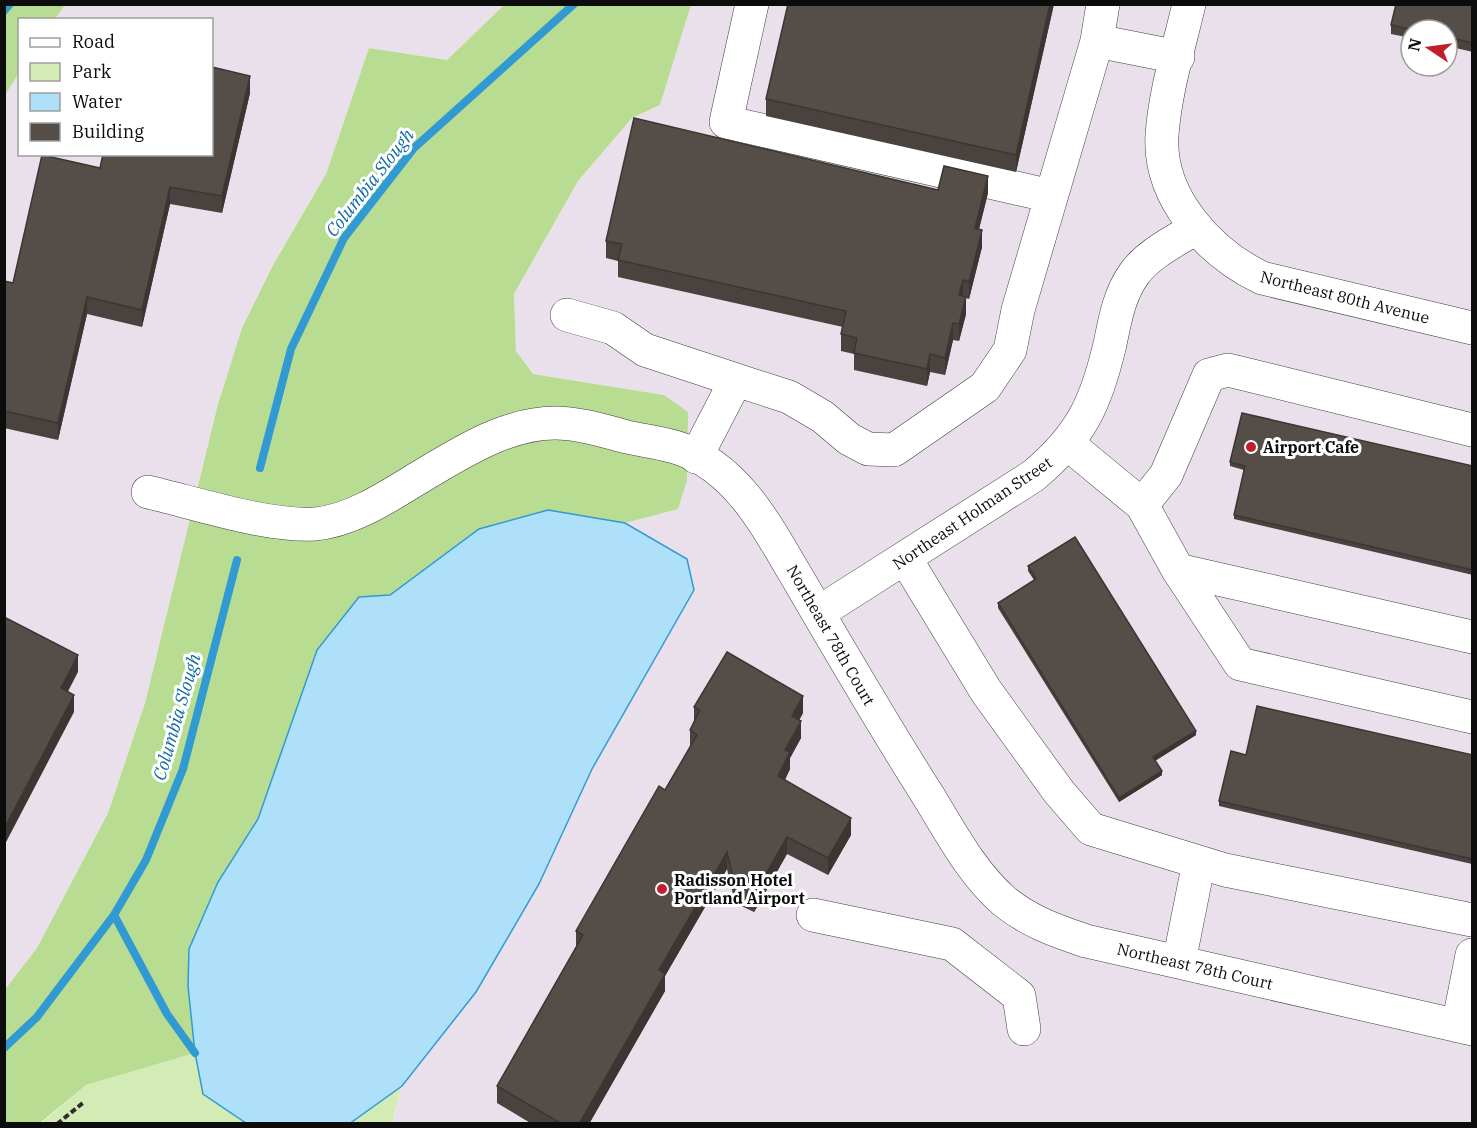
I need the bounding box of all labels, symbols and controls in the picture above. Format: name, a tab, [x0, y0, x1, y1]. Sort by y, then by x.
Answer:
legend	[18, 18, 213, 156]
north arrow	[1399, 18, 1459, 78]
text: Road	[72, 30, 115, 53]
text: N	[1403, 36, 1426, 53]
text: Park	[72, 60, 112, 83]
text: Water	[72, 90, 122, 113]
text: Building	[72, 120, 144, 143]
water label: Columbia Slough	[320, 124, 419, 241]
street label: Northeast 80th Avenue	[1258, 266, 1432, 328]
place label: Airport Cafe	[1263, 437, 1359, 457]
marker: Airport Cafe	[1244, 440, 1258, 454]
street label: Northeast Holman Street	[888, 452, 1056, 574]
street label: Northeast 78th Court	[782, 561, 880, 709]
water label: Columbia Slough	[147, 651, 206, 783]
place label: Radisson Hotel Portland Airport	[674, 870, 805, 908]
marker: Radisson Hotel Portland Airport	[655, 882, 669, 896]
street label: Northeast 78th Court	[1115, 938, 1275, 994]

